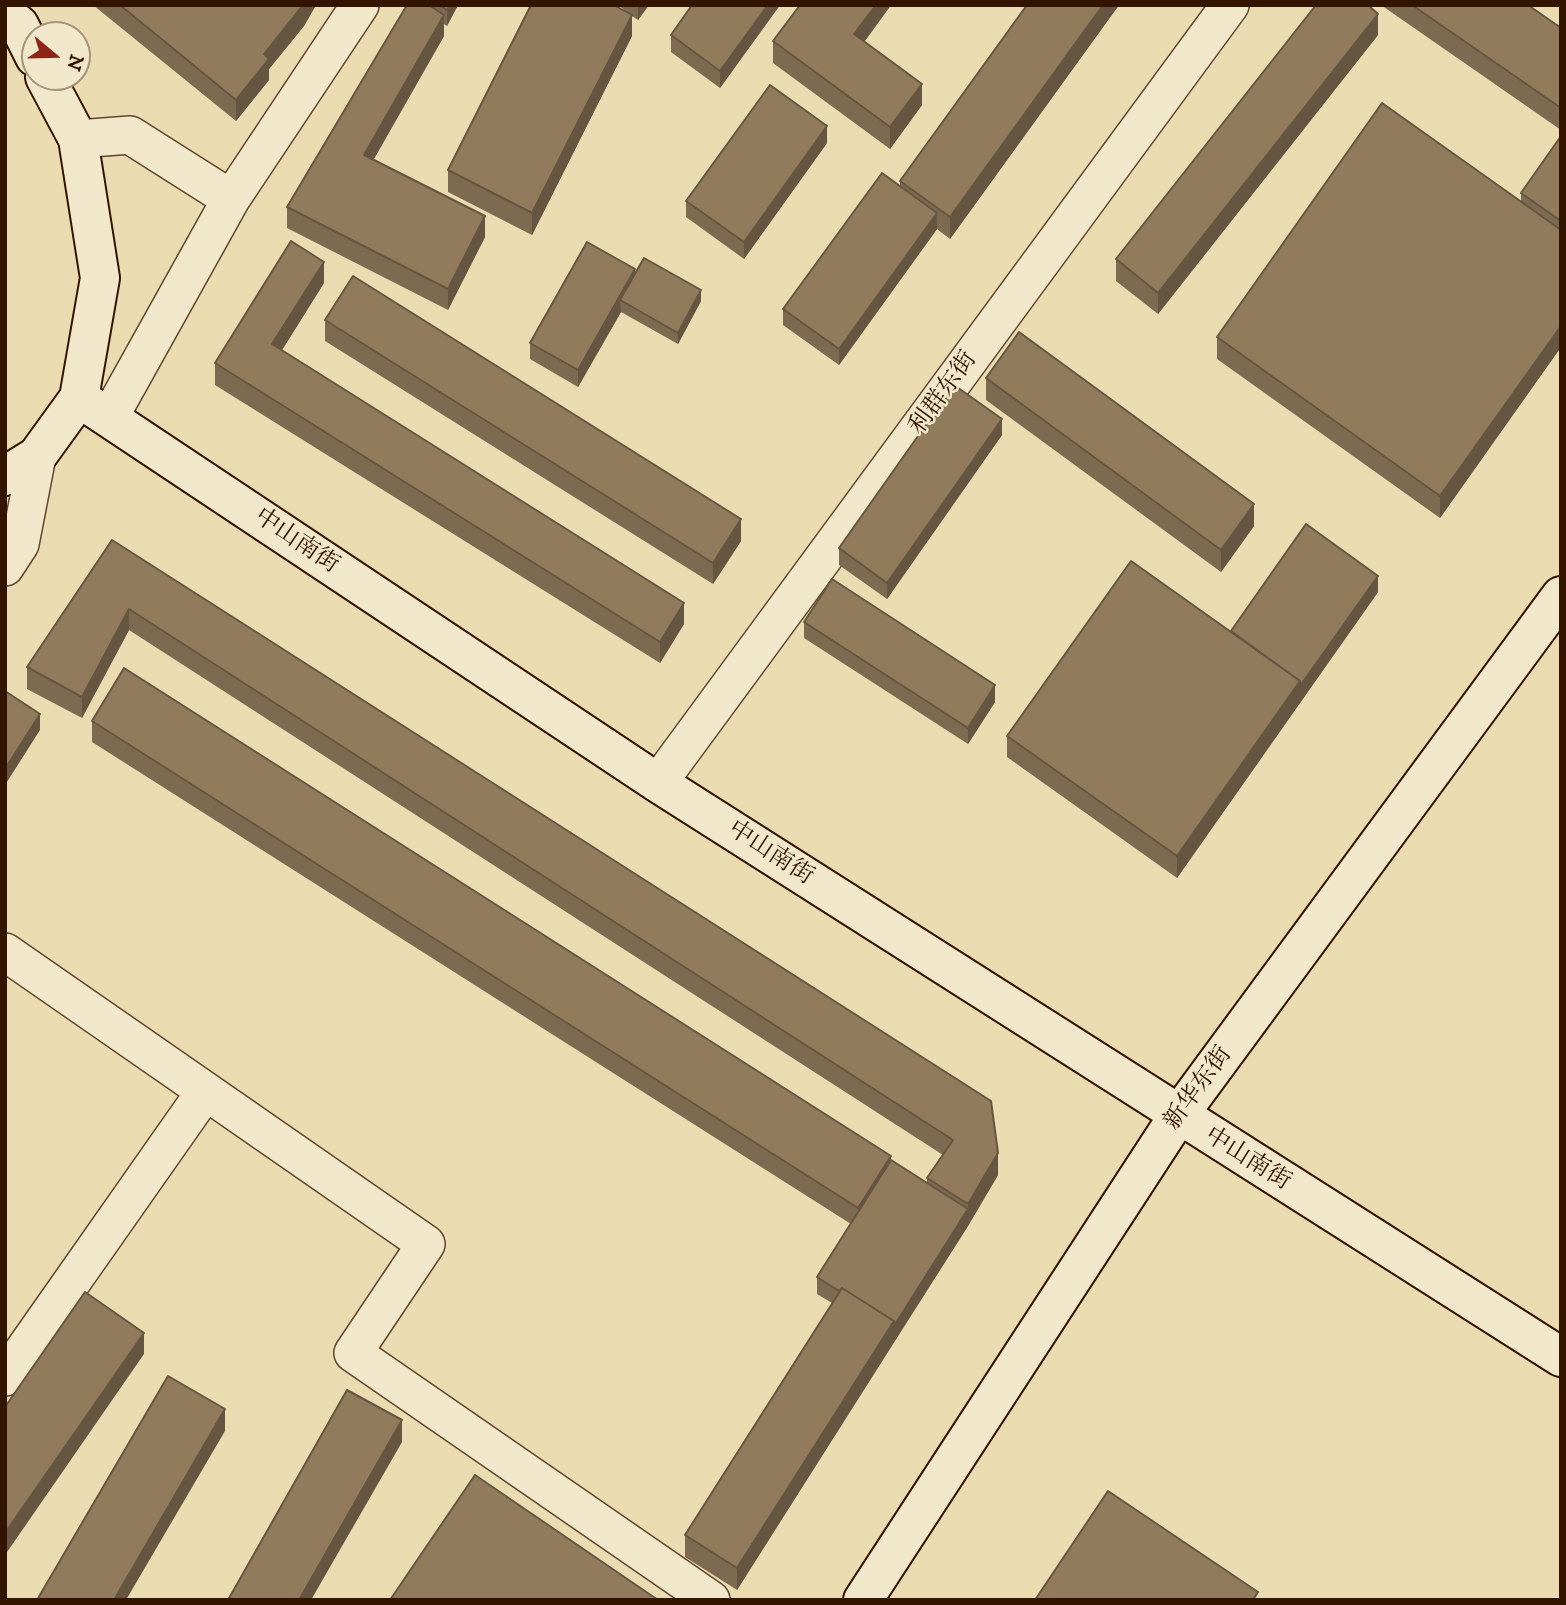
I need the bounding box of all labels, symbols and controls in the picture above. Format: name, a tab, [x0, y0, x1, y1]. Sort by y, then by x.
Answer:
north arrow	[21, 21, 91, 91]
text: N	[61, 51, 88, 73]
street label: 利群东街	[904, 347, 984, 441]
street label: 中山南街	[248, 503, 344, 581]
street label: 中山南街	[722, 816, 818, 892]
street label: 新华东街	[1159, 1042, 1239, 1136]
street label: 中山南街	[1199, 1122, 1295, 1198]

